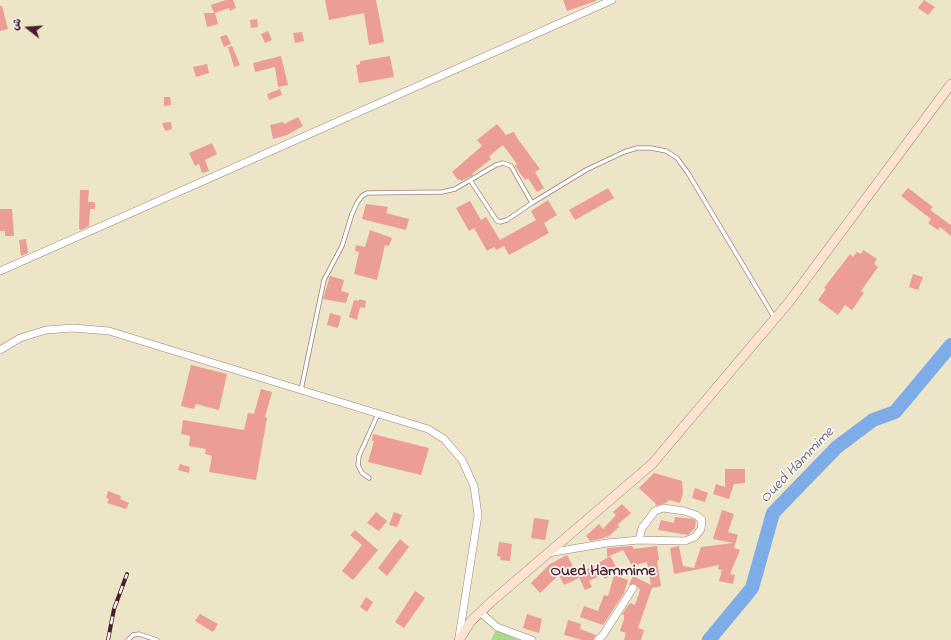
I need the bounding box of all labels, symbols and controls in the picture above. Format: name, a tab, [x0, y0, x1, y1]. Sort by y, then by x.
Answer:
north arrow	[8, 8, 48, 48]
text: ش	[7, 16, 26, 33]
water label: Oued Hammime	[757, 424, 839, 508]
district label: Oued Hammime	[550, 562, 656, 582]

